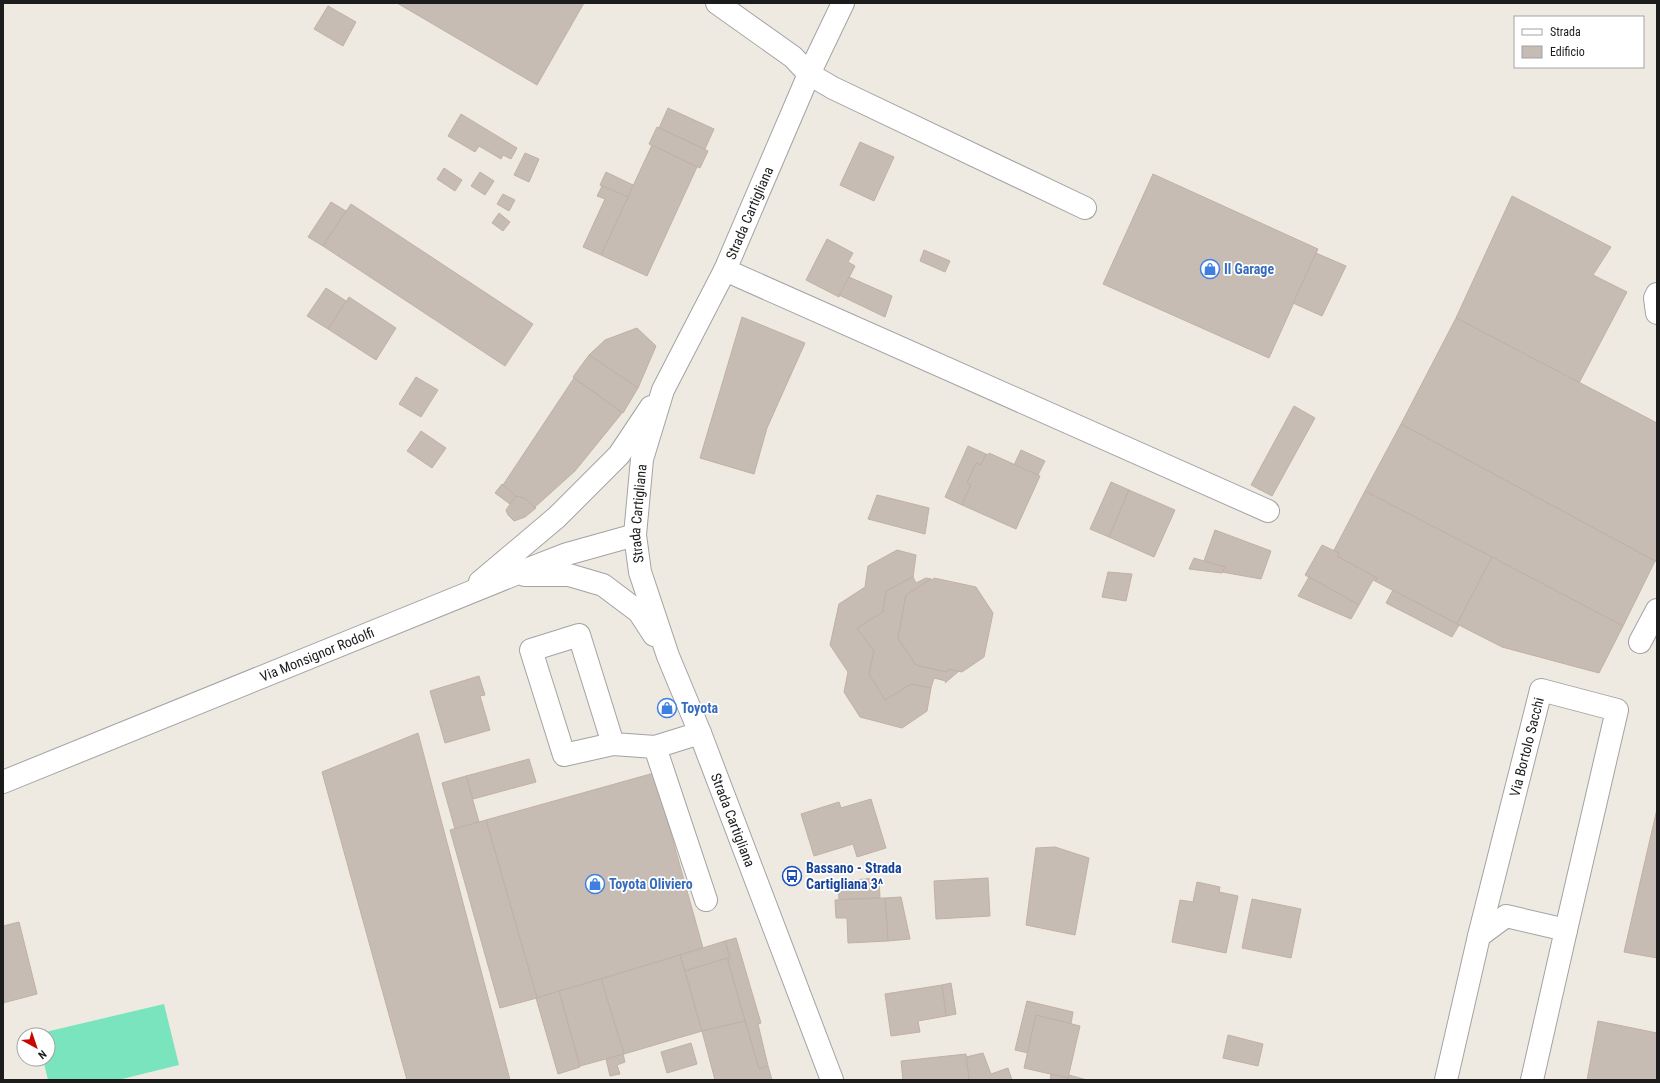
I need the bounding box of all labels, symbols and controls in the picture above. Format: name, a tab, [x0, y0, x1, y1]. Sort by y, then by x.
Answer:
legend	[1514, 16, 1644, 68]
text: Strada	[1550, 25, 1581, 39]
text: Edificio	[1550, 45, 1585, 59]
street label: Strada Cartigliana	[723, 164, 776, 262]
shop icon: Il Garage	[1199, 258, 1221, 280]
place label: Il Garage	[1224, 261, 1274, 277]
street label: Strada Cartigliana	[627, 463, 649, 564]
street label: Via Monsignor Rodolfi	[258, 624, 377, 685]
street label: Via Bortolo Sacchi	[1506, 696, 1547, 798]
shop icon: Toyota	[656, 697, 678, 719]
place label: Toyota	[681, 700, 718, 716]
street label: Strada Cartigliana	[708, 771, 758, 869]
place label: Bassano - Strada Cartigliana 3^	[806, 860, 902, 892]
bus stop icon: Bassano - Strada Cartigliana 3^	[781, 865, 803, 887]
shop icon: Toyota Oliviero	[584, 873, 606, 895]
place label: Toyota Oliviero	[609, 876, 693, 892]
north arrow	[16, 1027, 56, 1067]
text: N	[35, 1047, 49, 1062]

